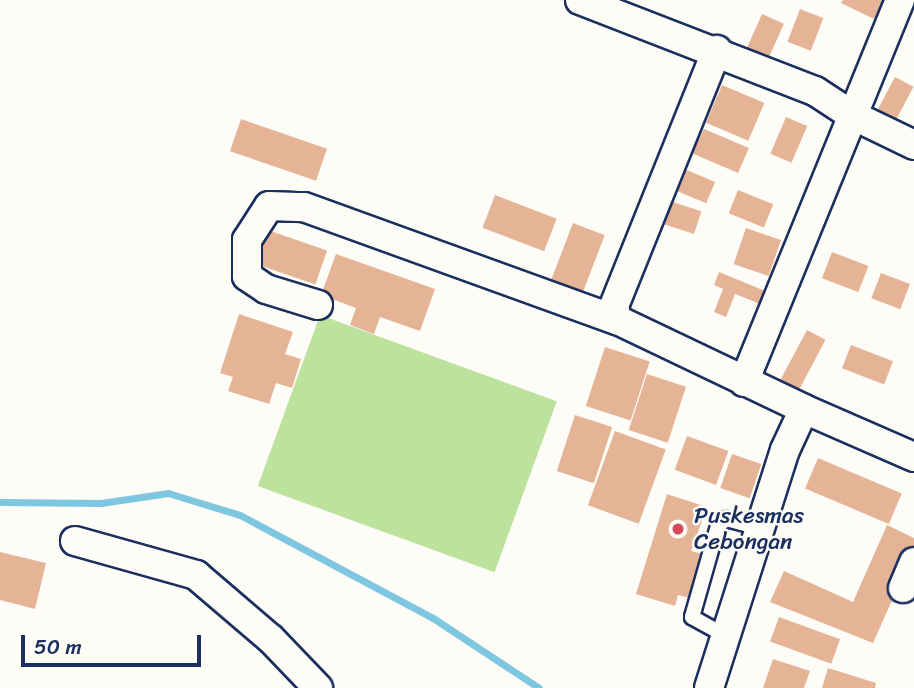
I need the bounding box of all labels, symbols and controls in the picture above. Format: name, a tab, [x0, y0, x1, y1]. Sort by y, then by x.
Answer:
place label: Puskesmas Cebongan	[694, 502, 804, 556]
marker: Puskesmas Cebongan	[668, 519, 688, 539]
scale bar	[24, 622, 205, 666]
text: 50 m	[34, 628, 82, 666]

